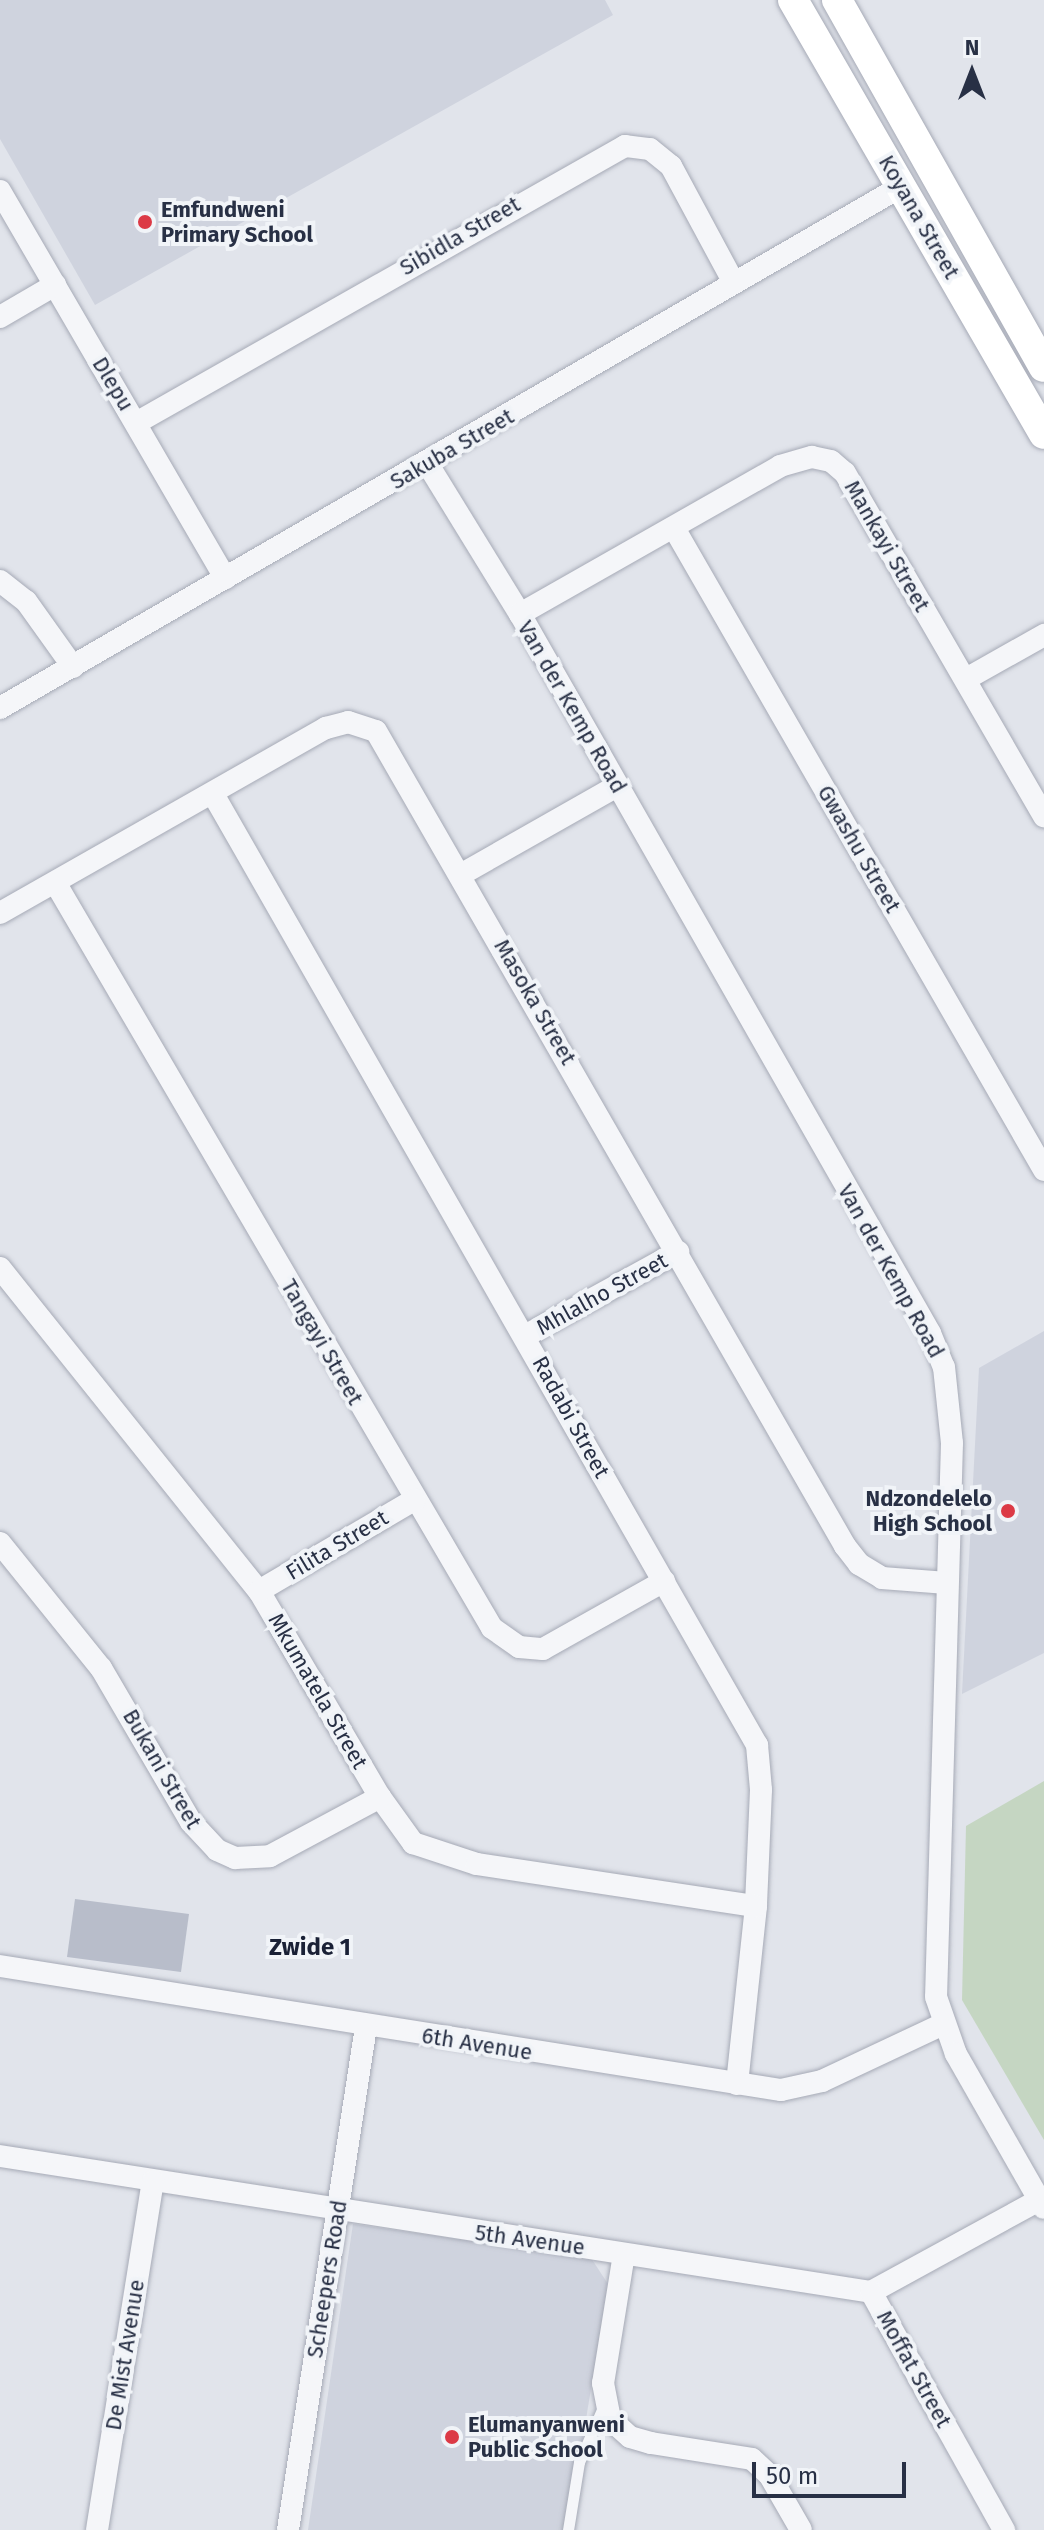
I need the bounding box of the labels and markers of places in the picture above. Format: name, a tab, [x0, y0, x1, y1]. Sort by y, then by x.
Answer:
place label: Emfundweni Primary School	[161, 196, 313, 248]
marker: Emfundweni Primary School	[136, 213, 154, 231]
place label: Ndzondelelo High School	[866, 1485, 992, 1536]
marker: Ndzondelelo High School	[999, 1502, 1017, 1520]
place label: Elumanyanweni Public School	[468, 2411, 625, 2462]
marker: Elumanyanweni Public School	[443, 2428, 461, 2446]

